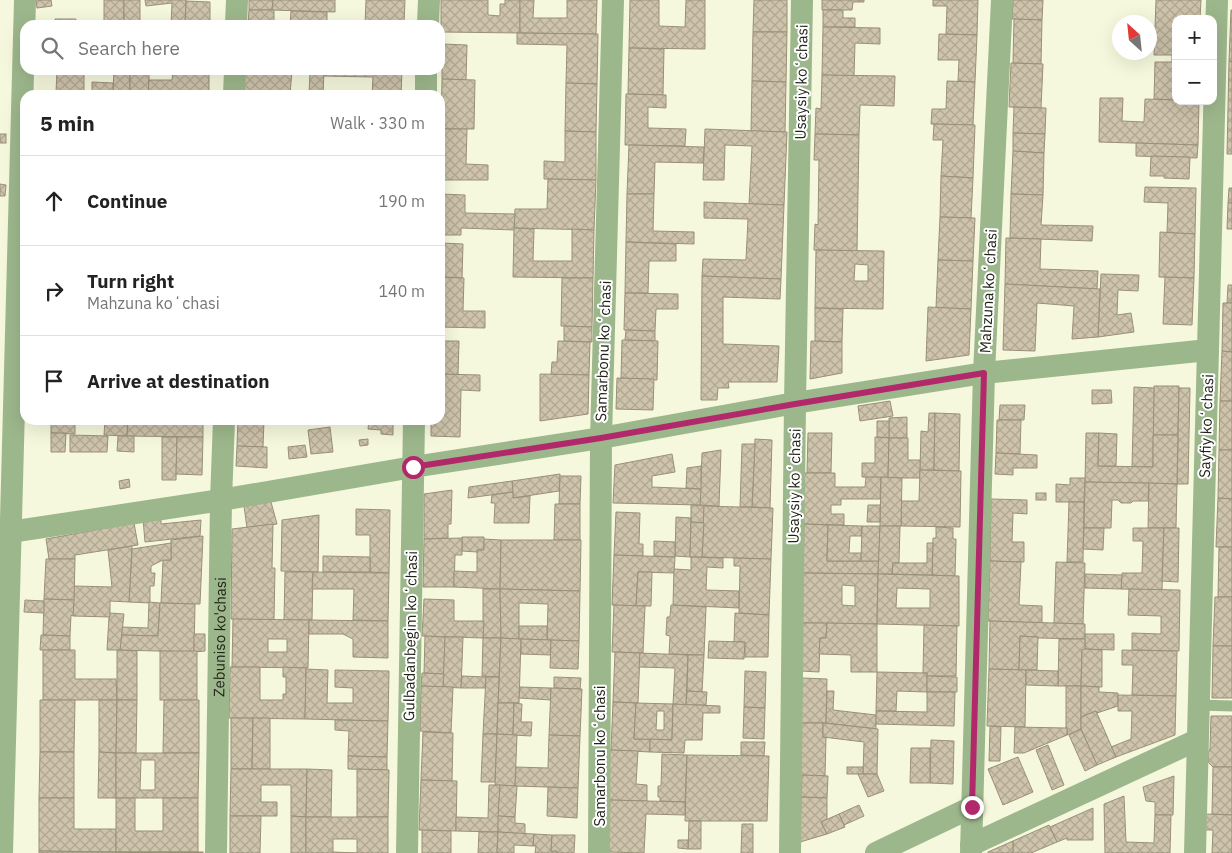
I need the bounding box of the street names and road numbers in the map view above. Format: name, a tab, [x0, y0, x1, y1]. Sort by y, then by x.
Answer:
street label: Usaysiy koʻchasi	[790, 24, 812, 140]
street label: Mahzuna koʻchasi	[975, 228, 1001, 354]
street label: Samarbonu koʻchasi	[591, 280, 615, 422]
street label: Sayfiy koʻchasi	[1195, 374, 1217, 478]
street label: Usaysiy koʻchasi	[783, 428, 805, 544]
street label: Gulbadanbegim koʻchasi	[399, 551, 421, 721]
street label: Zebuniso ko'chasi	[209, 577, 229, 697]
street label: Samarbonu koʻchasi	[590, 685, 609, 827]

